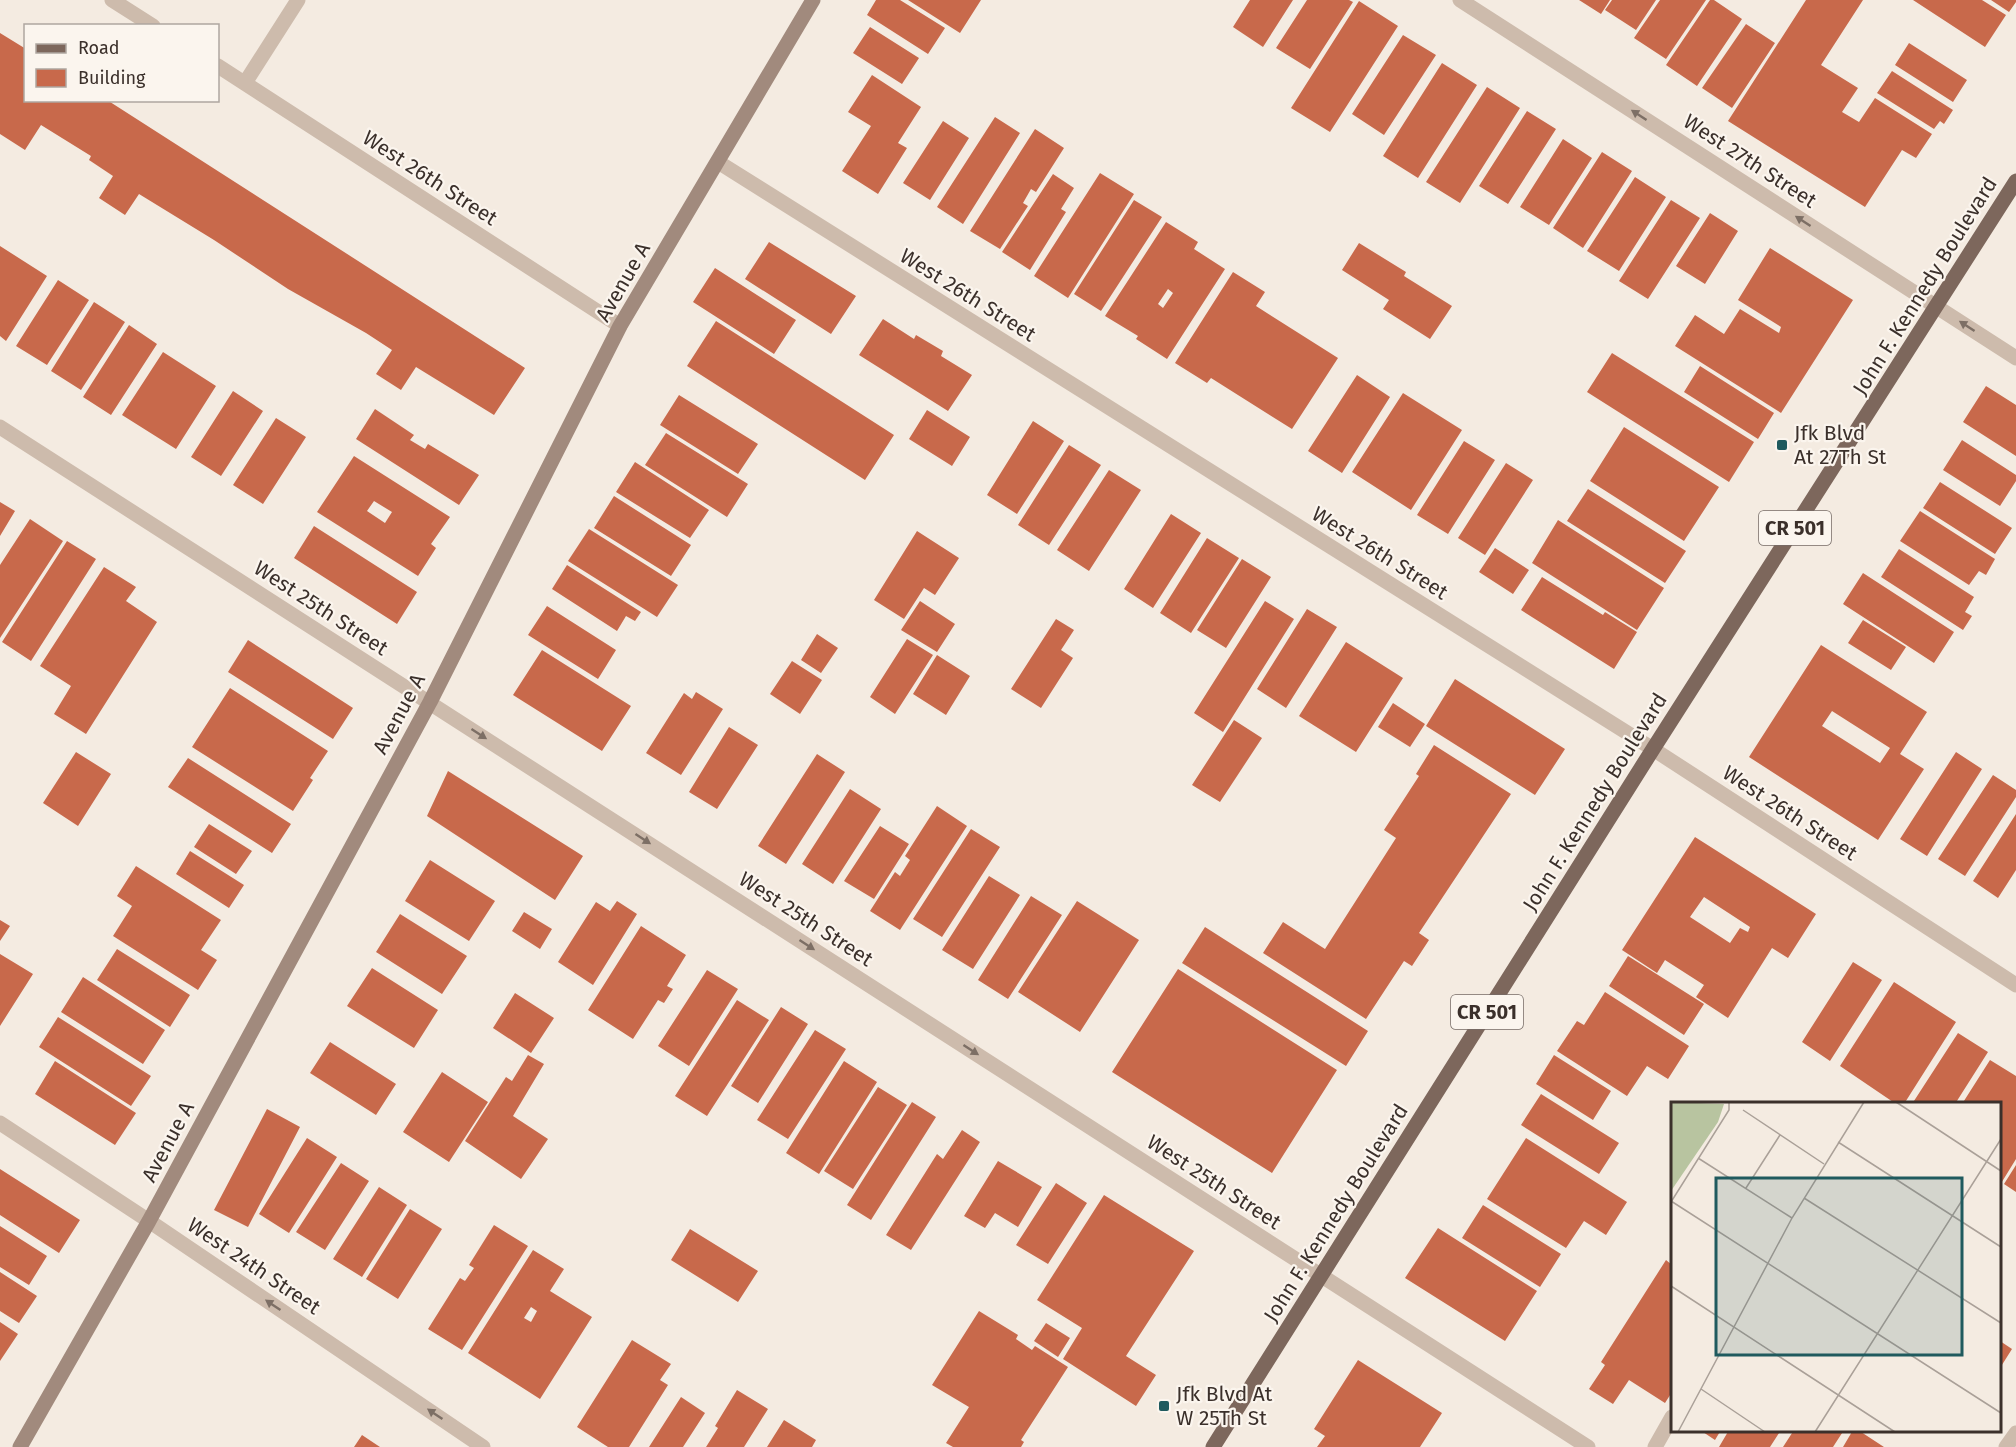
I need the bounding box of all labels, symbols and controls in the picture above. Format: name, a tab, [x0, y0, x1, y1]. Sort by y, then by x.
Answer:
legend	[24, 24, 219, 102]
text: Road	[78, 37, 120, 59]
text: Building	[78, 67, 146, 89]
street label: West 27th Street	[1679, 108, 1822, 214]
one-way arrow	[1631, 110, 1647, 121]
street label: West 26th Street	[358, 125, 503, 231]
street label: John F. Kennedy Boulevard	[1847, 172, 2003, 400]
one-way arrow	[1795, 215, 1811, 226]
street label: Avenue A	[590, 238, 656, 326]
street label: West 26th Street	[895, 243, 1041, 347]
one-way arrow	[1959, 321, 1975, 332]
place label: Jfk Blvd At 27Th St	[1794, 420, 1887, 470]
marker: Jfk Blvd At 27Th St	[1775, 438, 1789, 452]
street label: West 26th Street	[1307, 501, 1453, 605]
road number: CR 501	[1759, 511, 1831, 545]
street label: West 25th Street	[249, 555, 393, 661]
street label: Avenue A	[367, 669, 431, 759]
street label: John F. Kennedy Boulevard	[1517, 688, 1673, 916]
one-way arrow	[471, 728, 487, 739]
street label: West 26th Street	[1718, 760, 1863, 866]
one-way arrow	[635, 834, 651, 845]
street label: West 25th Street	[734, 866, 878, 972]
one-way arrow	[799, 939, 815, 950]
road number: CR 501	[1451, 995, 1523, 1029]
one-way arrow	[963, 1045, 979, 1056]
street label: Avenue A	[136, 1097, 200, 1187]
street label: John F. Kennedy Boulevard	[1258, 1099, 1414, 1327]
inset map	[1671, 1102, 2001, 1432]
street label: West 25th Street	[1142, 1129, 1286, 1235]
street label: West 24th Street	[182, 1212, 326, 1320]
one-way arrow	[266, 1299, 282, 1311]
place label: Jfk Blvd At W 25Th St	[1176, 1381, 1273, 1431]
marker: Jfk Blvd At W 25Th St	[1157, 1399, 1171, 1413]
one-way arrow	[427, 1409, 443, 1420]

